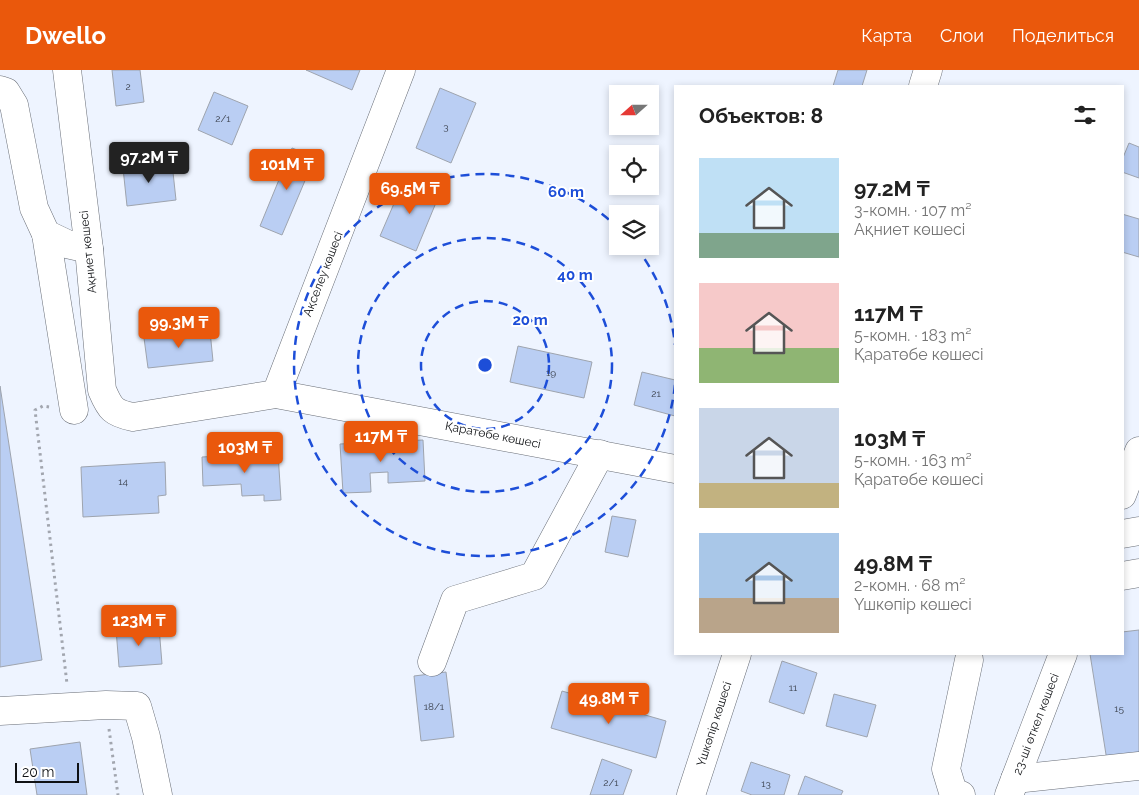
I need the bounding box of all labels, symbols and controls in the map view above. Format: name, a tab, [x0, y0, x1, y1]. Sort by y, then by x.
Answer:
text: Dwello	[25, 21, 106, 50]
text: Карта	[861, 25, 912, 46]
text: Слои	[940, 25, 984, 46]
text: Поделиться	[1012, 25, 1114, 46]
house number: 2	[125, 81, 131, 92]
north arrow	[609, 85, 659, 135]
map controls	[609, 85, 659, 255]
icon: filters	[1071, 101, 1099, 129]
text: Объектов: 8	[699, 103, 823, 128]
house number: 2/1	[215, 113, 231, 124]
house number: 3	[443, 121, 449, 132]
pin: 97.2M ₸	[103, 142, 195, 184]
button: locate	[609, 145, 659, 195]
text: 97.2M ₸	[120, 148, 178, 167]
pin: 101M ₸	[246, 148, 328, 191]
text: 101M ₸	[260, 155, 314, 174]
pin: 69.5M ₸	[364, 172, 456, 215]
text: 97.2M ₸	[854, 176, 930, 201]
icon: home	[739, 178, 799, 238]
text: 69.5M ₸	[380, 179, 440, 198]
text: 60 m	[548, 183, 584, 201]
text: 3-комн. · 107 m²	[854, 201, 972, 220]
button: layers	[609, 205, 659, 255]
street label: Ақниет көшесі	[77, 210, 99, 294]
text: Ақниет көшесі	[854, 220, 965, 239]
street label: Ақселеу көшесі	[300, 230, 346, 318]
text: 40 m	[557, 266, 593, 284]
text: 117M ₸	[854, 301, 923, 326]
icon: home	[739, 303, 799, 363]
pin: 99.3M ₸	[133, 306, 225, 349]
text: 20 m	[512, 311, 548, 329]
text: 99.3M ₸	[150, 313, 208, 332]
text: 5-комн. · 183 m²	[854, 326, 971, 345]
text: Қаратөбе көшесі	[854, 345, 984, 364]
centre of rings	[476, 356, 494, 374]
house number: 19	[546, 367, 556, 378]
house number: 21	[651, 388, 661, 399]
street label: Қаратөбе көшесі	[444, 419, 542, 451]
pin: 117M ₸	[340, 420, 422, 463]
text: 103M ₸	[854, 426, 925, 451]
text: 117M ₸	[355, 427, 407, 446]
icon: home	[739, 428, 799, 488]
pin: 103M ₸	[204, 432, 286, 474]
text: 103M ₸	[218, 438, 272, 457]
text: 5-комн. · 163 m²	[854, 451, 972, 470]
text: Қаратөбе көшесі	[854, 470, 984, 489]
house number: 14	[118, 476, 128, 487]
text: 49.8M ₸	[854, 551, 932, 576]
icon: home	[739, 553, 799, 613]
text: 2-комн. · 68 m²	[854, 576, 965, 595]
text: Үшкөпір көшесі	[854, 595, 972, 614]
pin: 123M ₸	[98, 604, 180, 647]
text: 123M ₸	[112, 611, 166, 630]
street label: 23-ші өткел көшесі	[1010, 671, 1062, 777]
street label: Үшкөпір көшесі	[694, 680, 734, 768]
pin: 49.8M ₸	[563, 682, 655, 725]
house number: 11	[789, 682, 798, 693]
text: 49.8M ₸	[579, 689, 639, 708]
house number: 18/1	[424, 701, 445, 712]
house number: 15	[1114, 703, 1124, 714]
scale bar	[15, 760, 79, 783]
text: 20 m	[22, 764, 54, 780]
house number: 2/1	[603, 777, 619, 788]
house number: 13	[761, 778, 771, 789]

